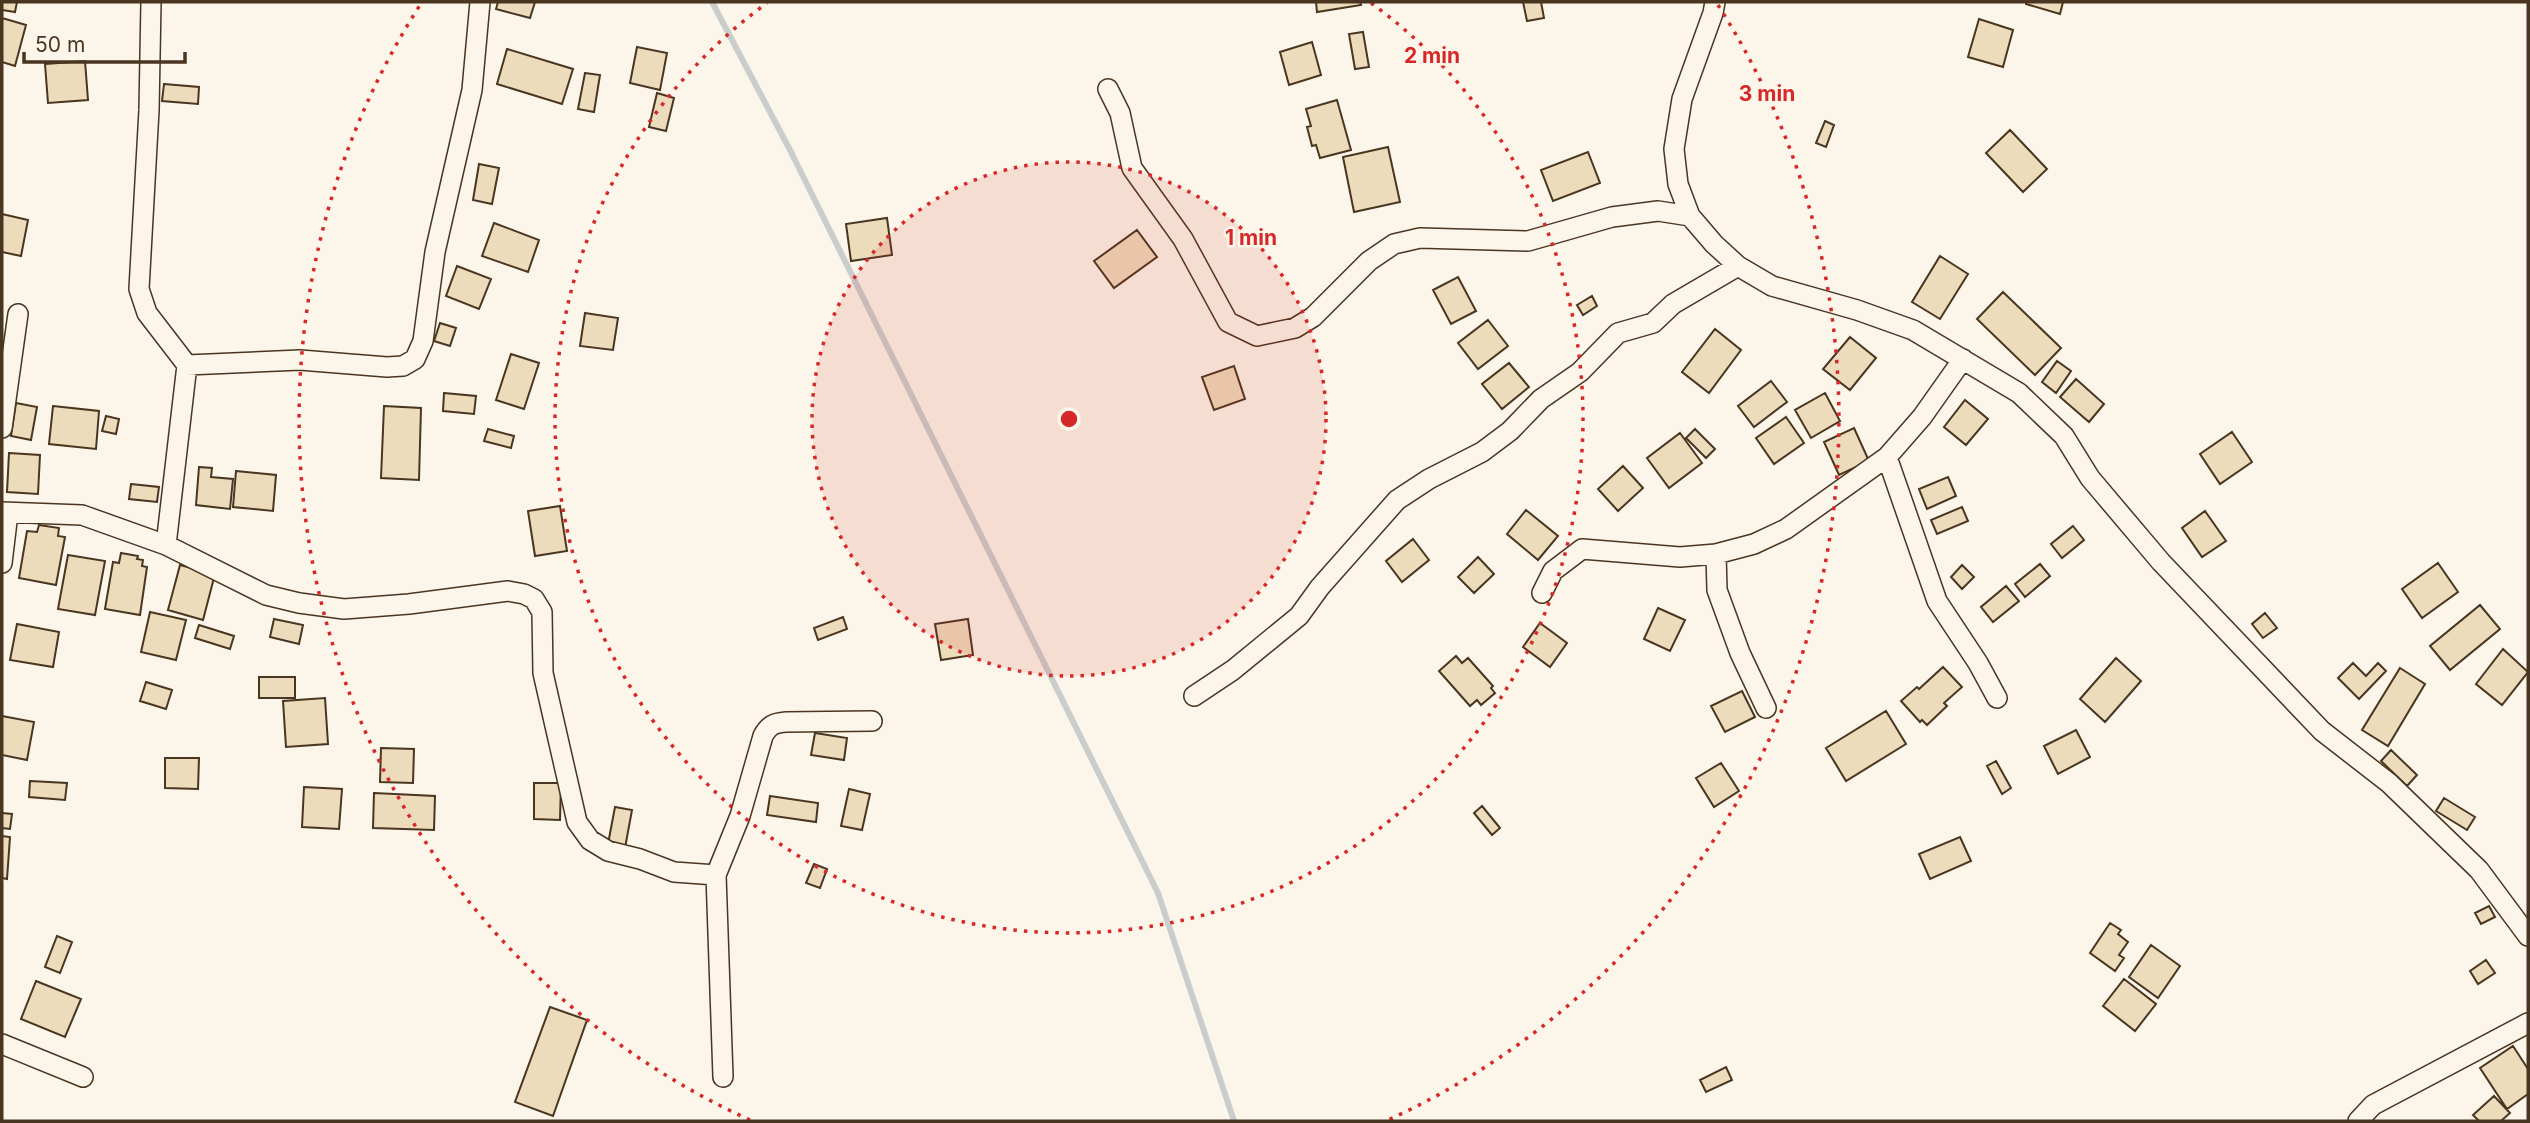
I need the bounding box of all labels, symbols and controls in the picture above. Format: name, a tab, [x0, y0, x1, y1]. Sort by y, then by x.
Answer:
scale bar	[24, 21, 186, 65]
text: 50 m	[35, 32, 85, 57]
text: 2 min	[1404, 43, 1460, 68]
text: 3 min	[1739, 81, 1795, 106]
text: 1 min	[1225, 225, 1277, 250]
centre of rings	[1057, 407, 1081, 431]

